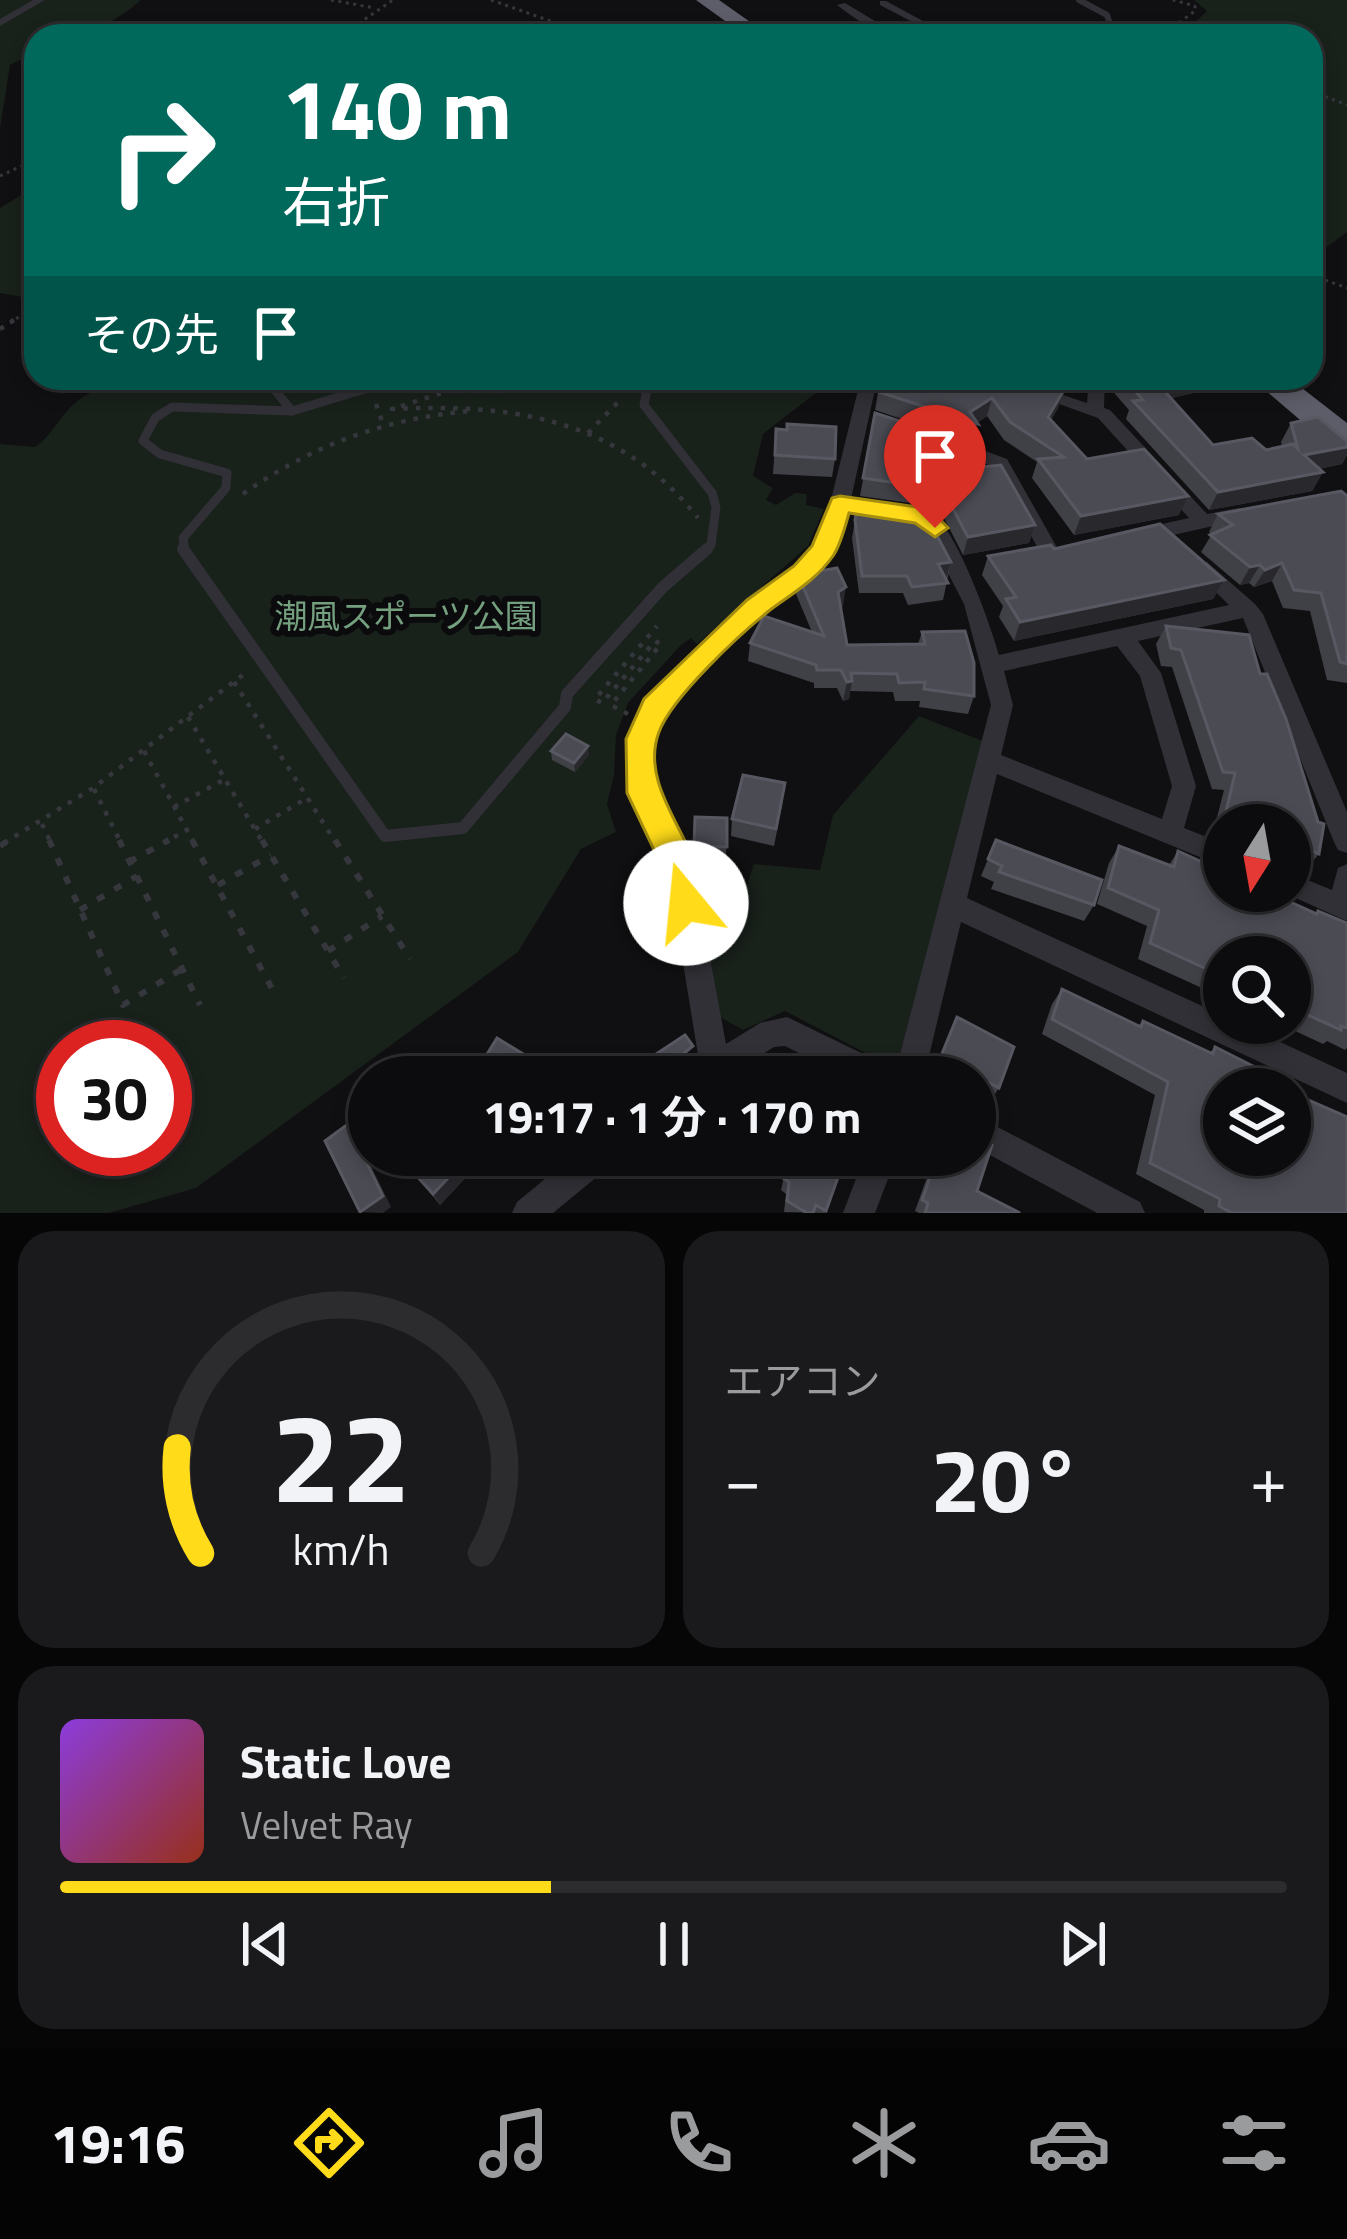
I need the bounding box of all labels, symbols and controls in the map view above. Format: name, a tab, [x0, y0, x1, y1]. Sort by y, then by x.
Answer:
text: 140 m	[282, 44, 512, 172]
icon: right	[84, 72, 240, 228]
text: 右折	[282, 161, 390, 243]
text: その先	[84, 300, 219, 368]
icon: arrive	[243, 300, 309, 366]
pin	[884, 405, 986, 528]
icon: arrive	[902, 423, 968, 489]
park label: 潮風スポーツ公園	[274, 591, 538, 641]
north arrow	[1203, 804, 1311, 912]
map controls	[1203, 804, 1311, 1176]
position arrow	[623, 840, 749, 966]
button: search	[1203, 936, 1311, 1044]
speed limit sign: 30	[36, 1020, 192, 1176]
button: layers	[1203, 1068, 1311, 1176]
text: 19:17 · 1 分 · 170 m	[483, 1082, 861, 1150]
text: エアコン	[725, 1351, 881, 1410]
text: 22	[271, 1361, 411, 1550]
text: 20°	[930, 1410, 1081, 1547]
text: −	[725, 1428, 761, 1529]
text: +	[1250, 1428, 1287, 1529]
text: km/h	[293, 1515, 390, 1581]
text: Static Love	[240, 1727, 452, 1795]
text: Velvet Ray	[240, 1795, 413, 1854]
icon: previous	[232, 1911, 298, 1977]
icon: pause	[641, 1911, 707, 1977]
icon: next	[1050, 1911, 1116, 1977]
icon: directions	[287, 2101, 371, 2185]
icon: music	[472, 2101, 556, 2185]
icon: phone	[657, 2101, 741, 2185]
icon: climate	[842, 2101, 926, 2185]
icon: car	[1027, 2101, 1111, 2185]
icon: filters	[1212, 2101, 1296, 2185]
text: 19:16	[51, 2102, 185, 2184]

